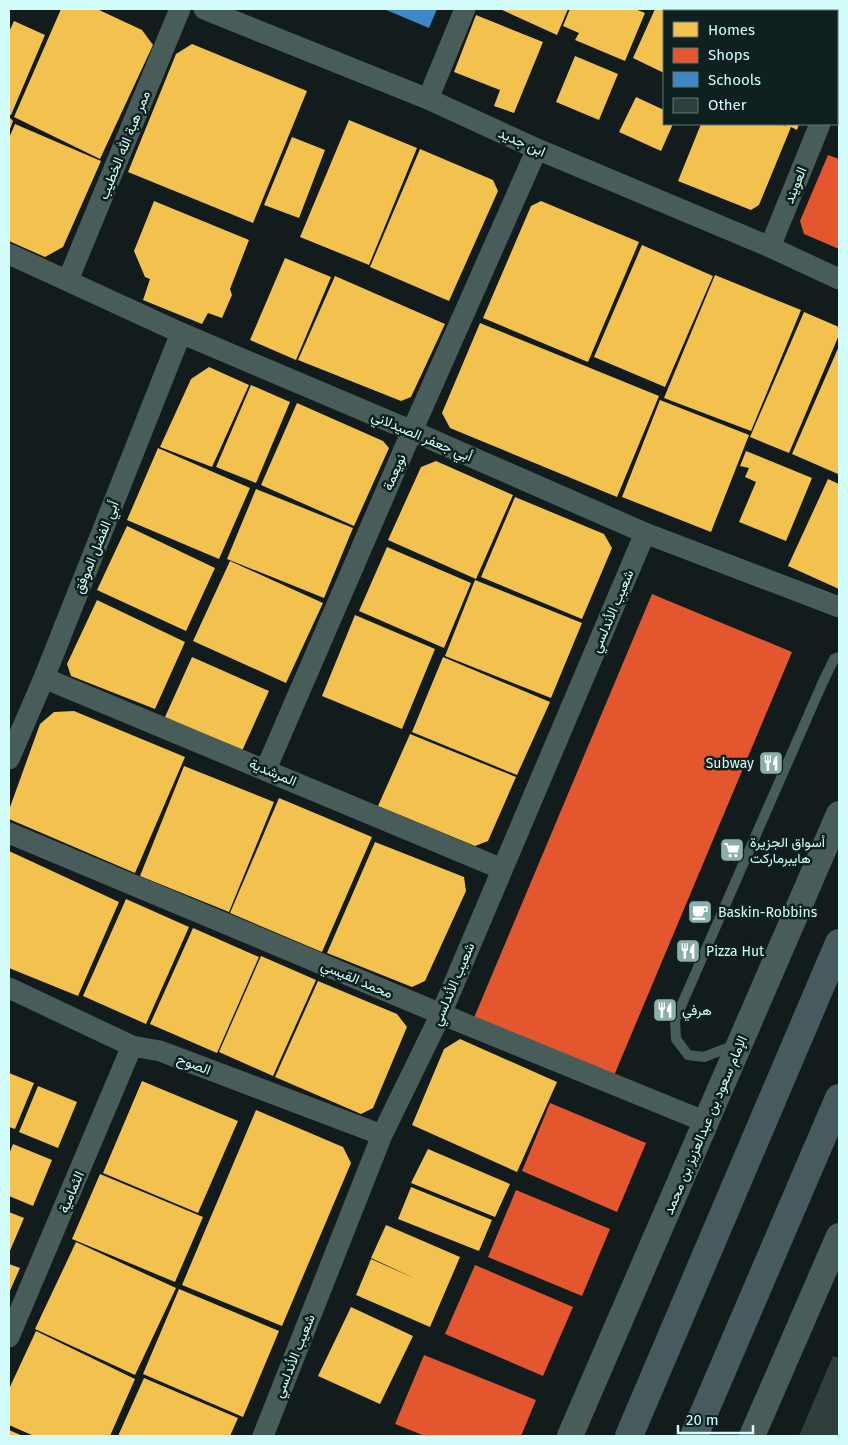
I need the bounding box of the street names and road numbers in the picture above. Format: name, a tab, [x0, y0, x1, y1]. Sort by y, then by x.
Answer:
street label: ممر هبة الله الخطيب	[95, 88, 154, 202]
street label: ابن جديد	[496, 125, 548, 160]
street label: العويند	[780, 164, 810, 206]
street label: أبي جعفر الصيدلاني	[368, 408, 475, 468]
street label: نويعمة	[379, 451, 410, 493]
street label: أبي الفضل الموفق	[70, 498, 126, 597]
street label: شعيب الأندلسي	[587, 567, 640, 656]
street label: المرشدية	[247, 755, 299, 790]
street label: شعيب الأندلسي	[428, 940, 481, 1029]
street label: محمد القيسي	[317, 957, 395, 1005]
street label: الإمام سعود بن عبدالعزيز بن محمد	[660, 1033, 752, 1218]
street label: الصوح	[174, 1050, 213, 1081]
street label: الثمامية	[55, 1169, 88, 1216]
street label: شعيب الأندلسي	[270, 1312, 322, 1401]

